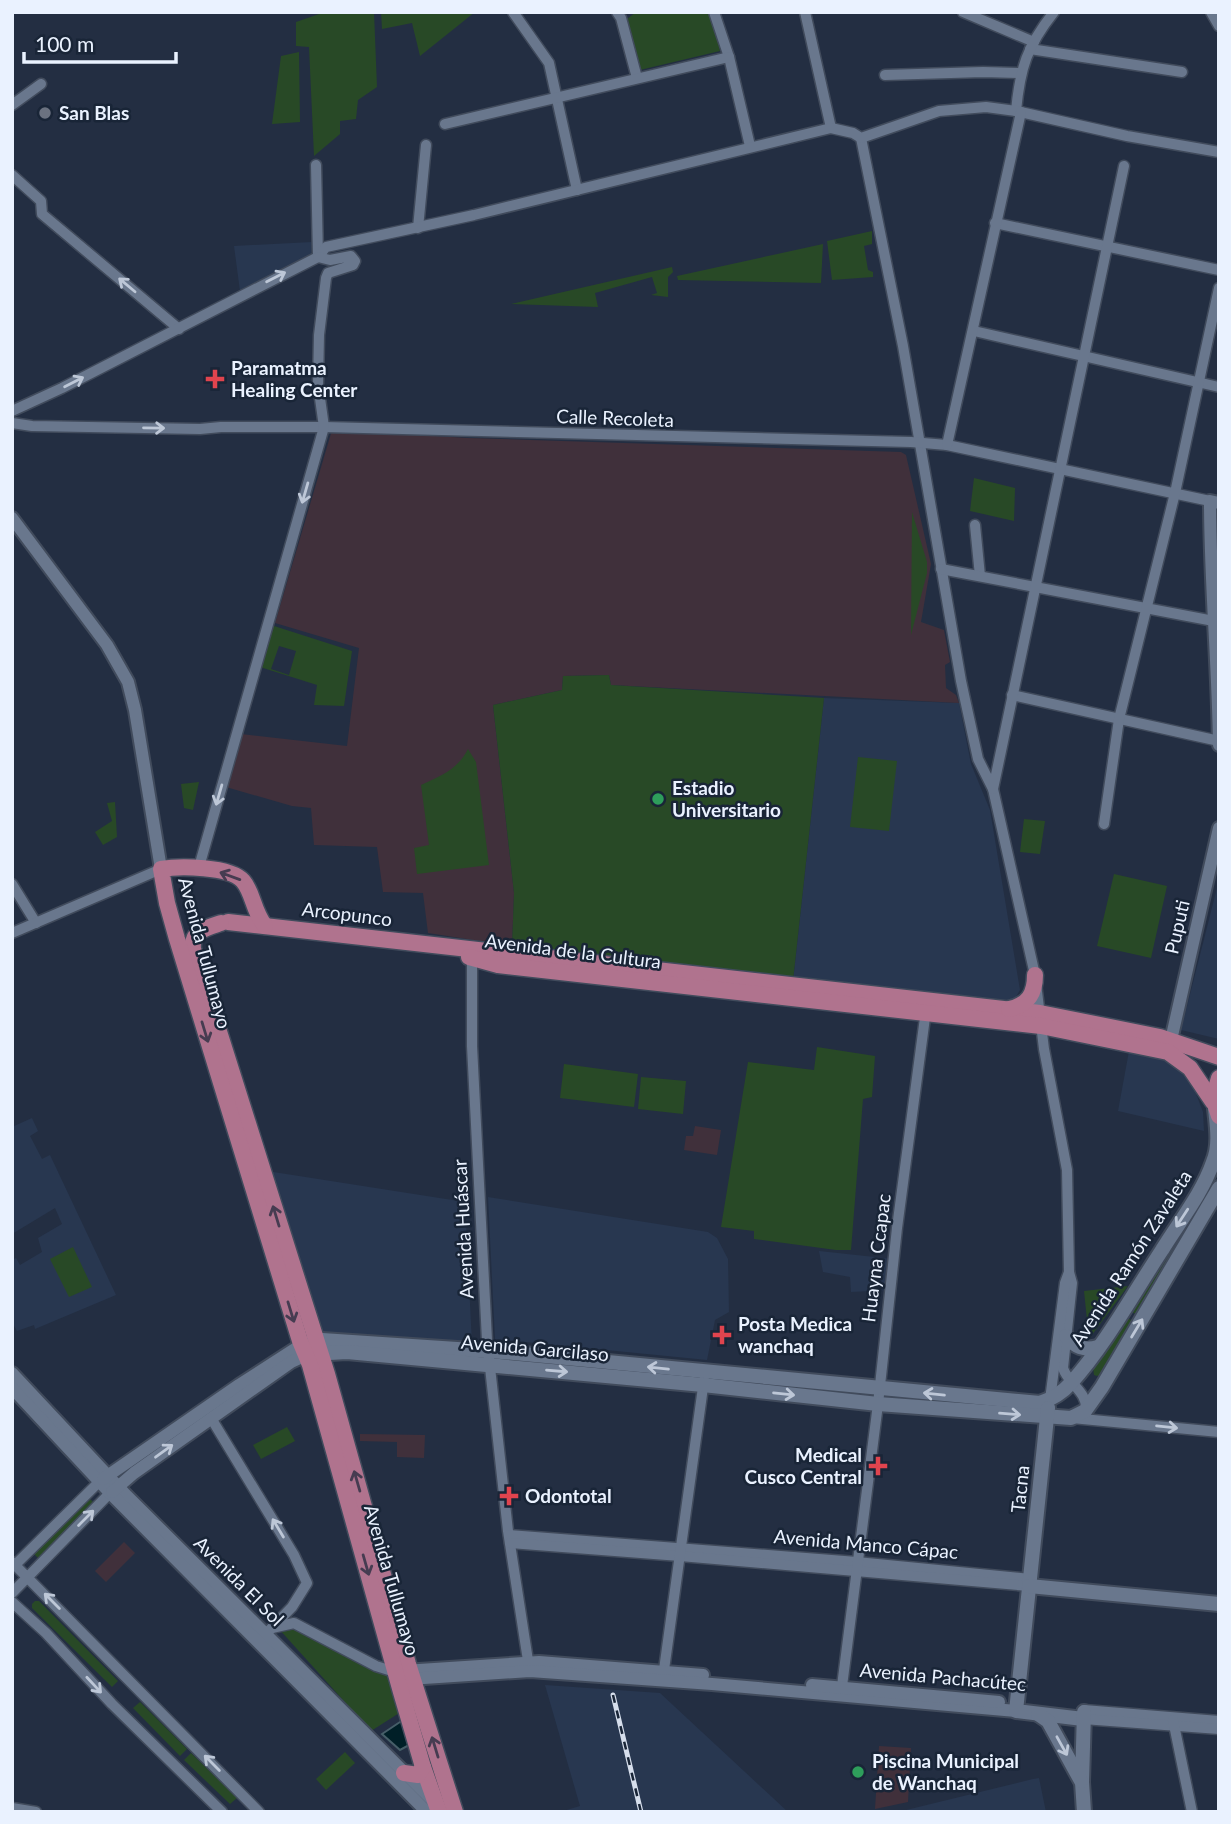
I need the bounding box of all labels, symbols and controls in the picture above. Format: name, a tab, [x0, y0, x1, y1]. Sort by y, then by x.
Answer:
scale bar	[24, 21, 177, 65]
text: 100 m	[35, 31, 94, 56]
place label: San Blas	[59, 101, 129, 124]
marker: San Blas	[37, 105, 53, 121]
one-way arrow	[265, 270, 286, 284]
one-way arrow	[118, 277, 136, 293]
place label: Paramatma Healing Center	[231, 356, 358, 401]
marker: Paramatma Healing Center	[205, 369, 225, 389]
one-way arrow	[63, 374, 84, 388]
street label: Calle Recoleta	[556, 404, 674, 431]
one-way arrow	[142, 421, 165, 435]
one-way arrow	[298, 481, 311, 503]
place label: Estadio Universitario	[672, 776, 781, 821]
one-way arrow	[212, 783, 225, 806]
marker: Estadio Universitario	[650, 791, 666, 807]
one-way arrow	[220, 869, 242, 881]
street label: Avenida Tullumayo	[174, 875, 237, 1031]
street label: Arcopunco	[301, 897, 393, 930]
street label: Puputi	[1159, 898, 1194, 956]
street label: Avenida de la Cultura	[484, 928, 662, 973]
one-way arrow	[199, 1020, 212, 1042]
street label: Avenida Huáscar	[447, 1159, 478, 1299]
street label: Avenida Ramón Zavaleta	[1065, 1165, 1196, 1350]
street label: Huayna Ccapac	[856, 1193, 895, 1323]
one-way arrow	[268, 1205, 281, 1227]
one-way arrow	[1175, 1207, 1189, 1227]
one-way arrow	[286, 1301, 299, 1323]
place label: Posta Medica wanchaq	[738, 1312, 852, 1357]
one-way arrow	[1131, 1319, 1145, 1339]
marker: Posta Medica wanchaq	[712, 1325, 732, 1345]
street label: Avenida Garcilaso	[460, 1330, 610, 1365]
one-way arrow	[648, 1361, 670, 1374]
one-way arrow	[546, 1365, 568, 1378]
one-way arrow	[772, 1387, 795, 1400]
one-way arrow	[923, 1388, 945, 1401]
one-way arrow	[999, 1408, 1021, 1421]
one-way arrow	[1155, 1421, 1178, 1434]
place label: Medical Cusco Central	[744, 1443, 862, 1488]
one-way arrow	[154, 1444, 173, 1459]
marker: Medical Cusco Central	[868, 1456, 888, 1476]
street label: Tacna	[1006, 1464, 1033, 1514]
one-way arrow	[350, 1471, 363, 1493]
place label: Odontotal	[525, 1484, 612, 1507]
marker: Odontotal	[499, 1486, 519, 1506]
street label: Avenida Tullumayo	[360, 1502, 425, 1658]
one-way arrow	[77, 1509, 94, 1526]
one-way arrow	[270, 1518, 284, 1538]
street label: Avenida Manco Cápac	[773, 1524, 959, 1563]
street label: Avenida El Sol	[190, 1531, 289, 1630]
one-way arrow	[360, 1554, 373, 1576]
one-way arrow	[43, 1593, 60, 1610]
street label: Avenida Pachacútec	[859, 1658, 1027, 1695]
one-way arrow	[86, 1676, 103, 1693]
one-way arrow	[1056, 1735, 1069, 1756]
one-way arrow	[427, 1736, 440, 1758]
place label: Piscina Municipal de Wanchaq	[872, 1749, 1019, 1794]
one-way arrow	[203, 1755, 220, 1772]
marker: Piscina Municipal de Wanchaq	[850, 1764, 866, 1780]

